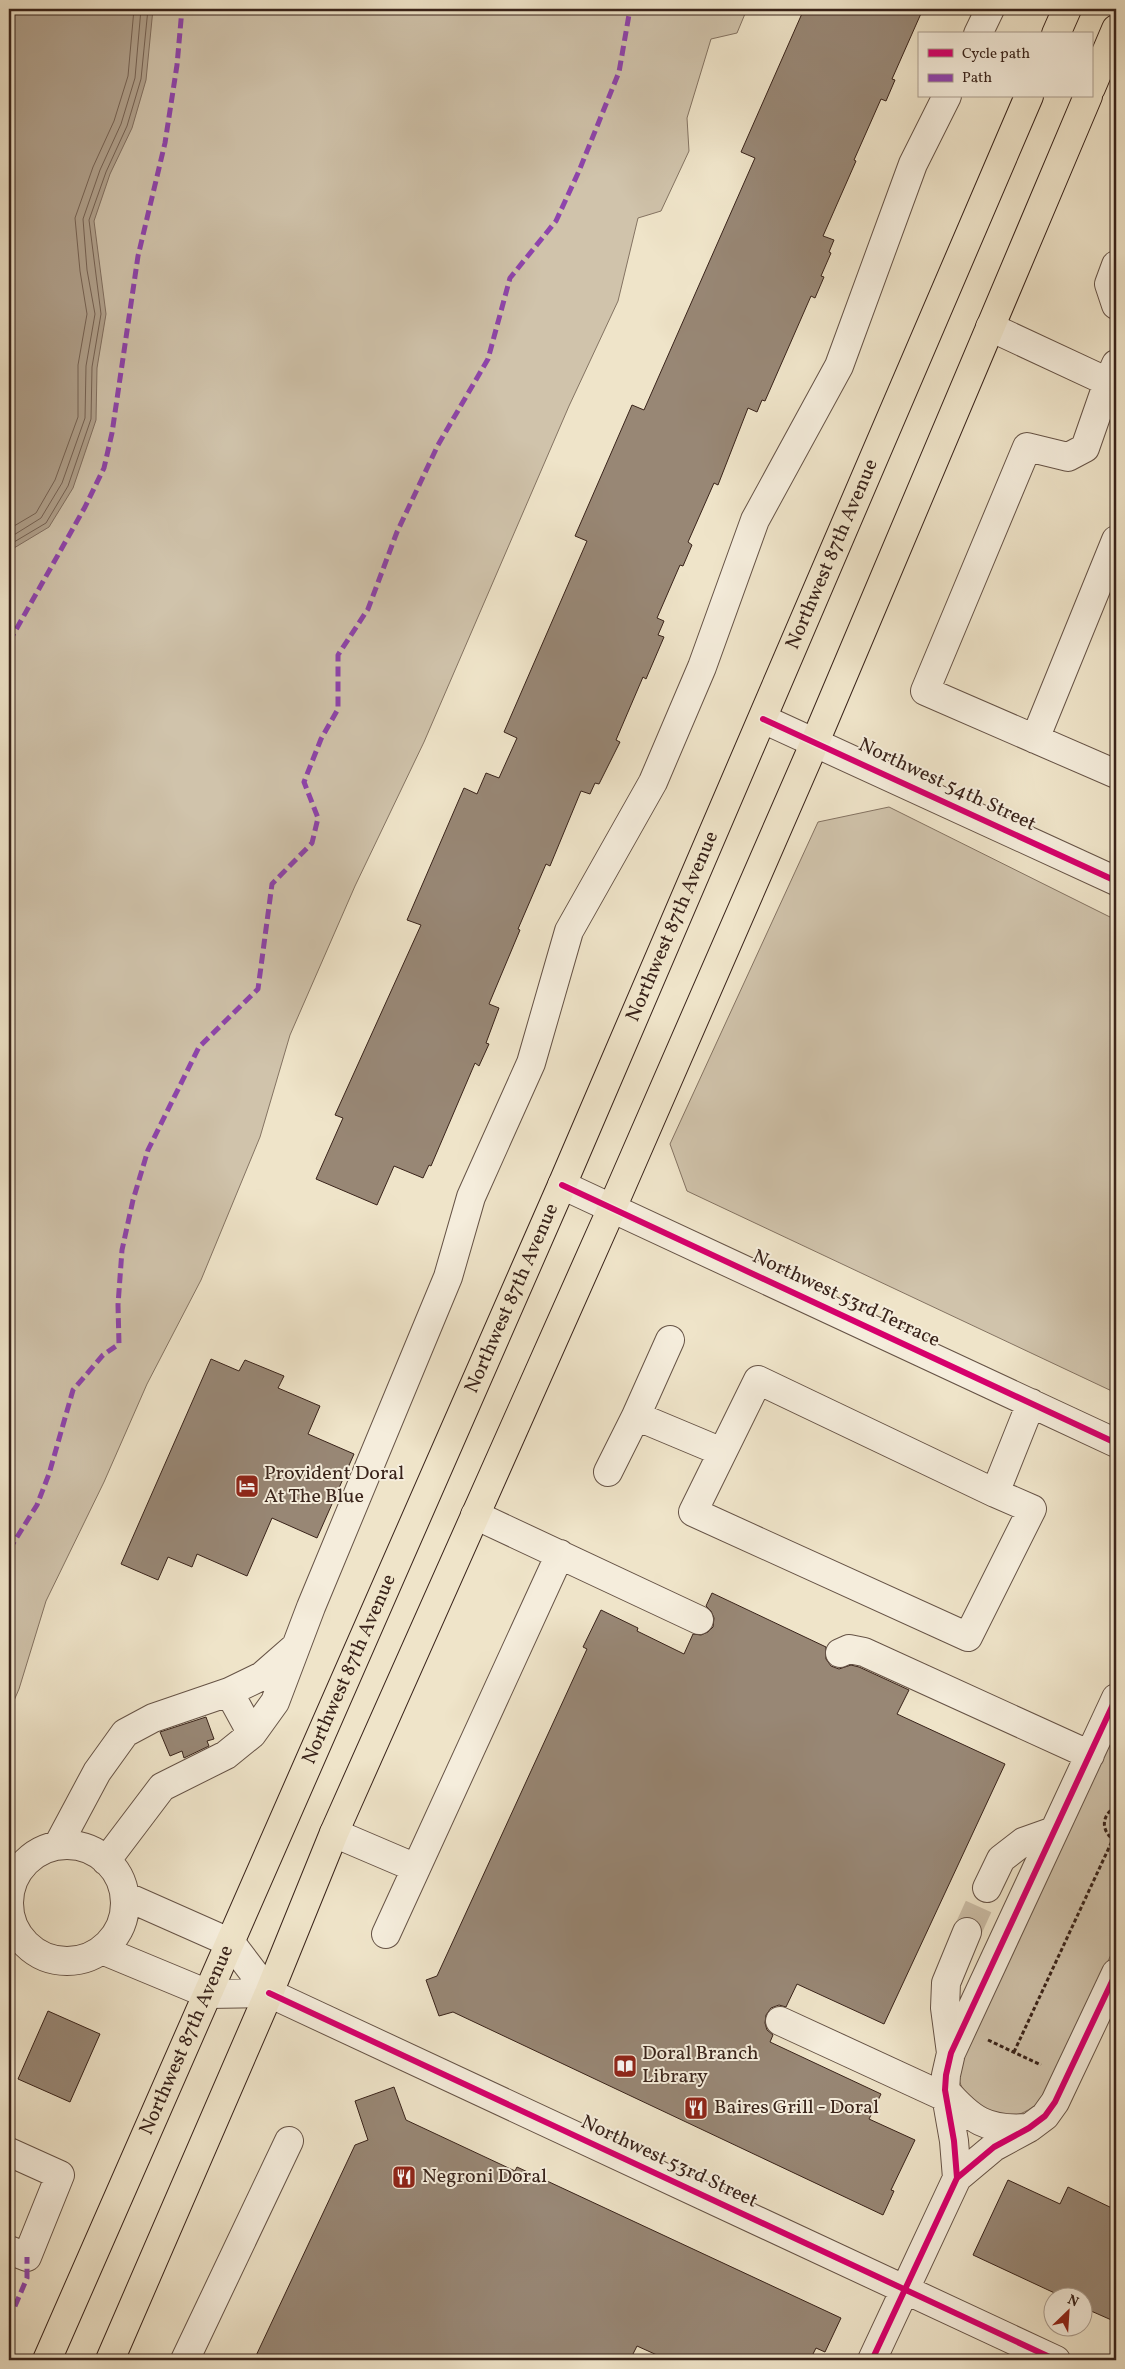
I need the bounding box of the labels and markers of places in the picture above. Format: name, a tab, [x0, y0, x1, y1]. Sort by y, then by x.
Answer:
place label: Provident Doral At The Blue	[264, 1460, 404, 1511]
hotel icon: Provident Doral At The Blue	[234, 1473, 260, 1499]
place label: Doral Branch Library	[642, 2040, 759, 2091]
library icon: Doral Branch Library	[612, 2053, 638, 2079]
place label: Baires Grill - Doral	[714, 2094, 879, 2122]
restaurant icon: Baires Grill - Doral	[683, 2095, 709, 2121]
place label: Negroni Doral	[422, 2163, 547, 2191]
restaurant icon: Negroni Doral	[391, 2164, 417, 2190]

